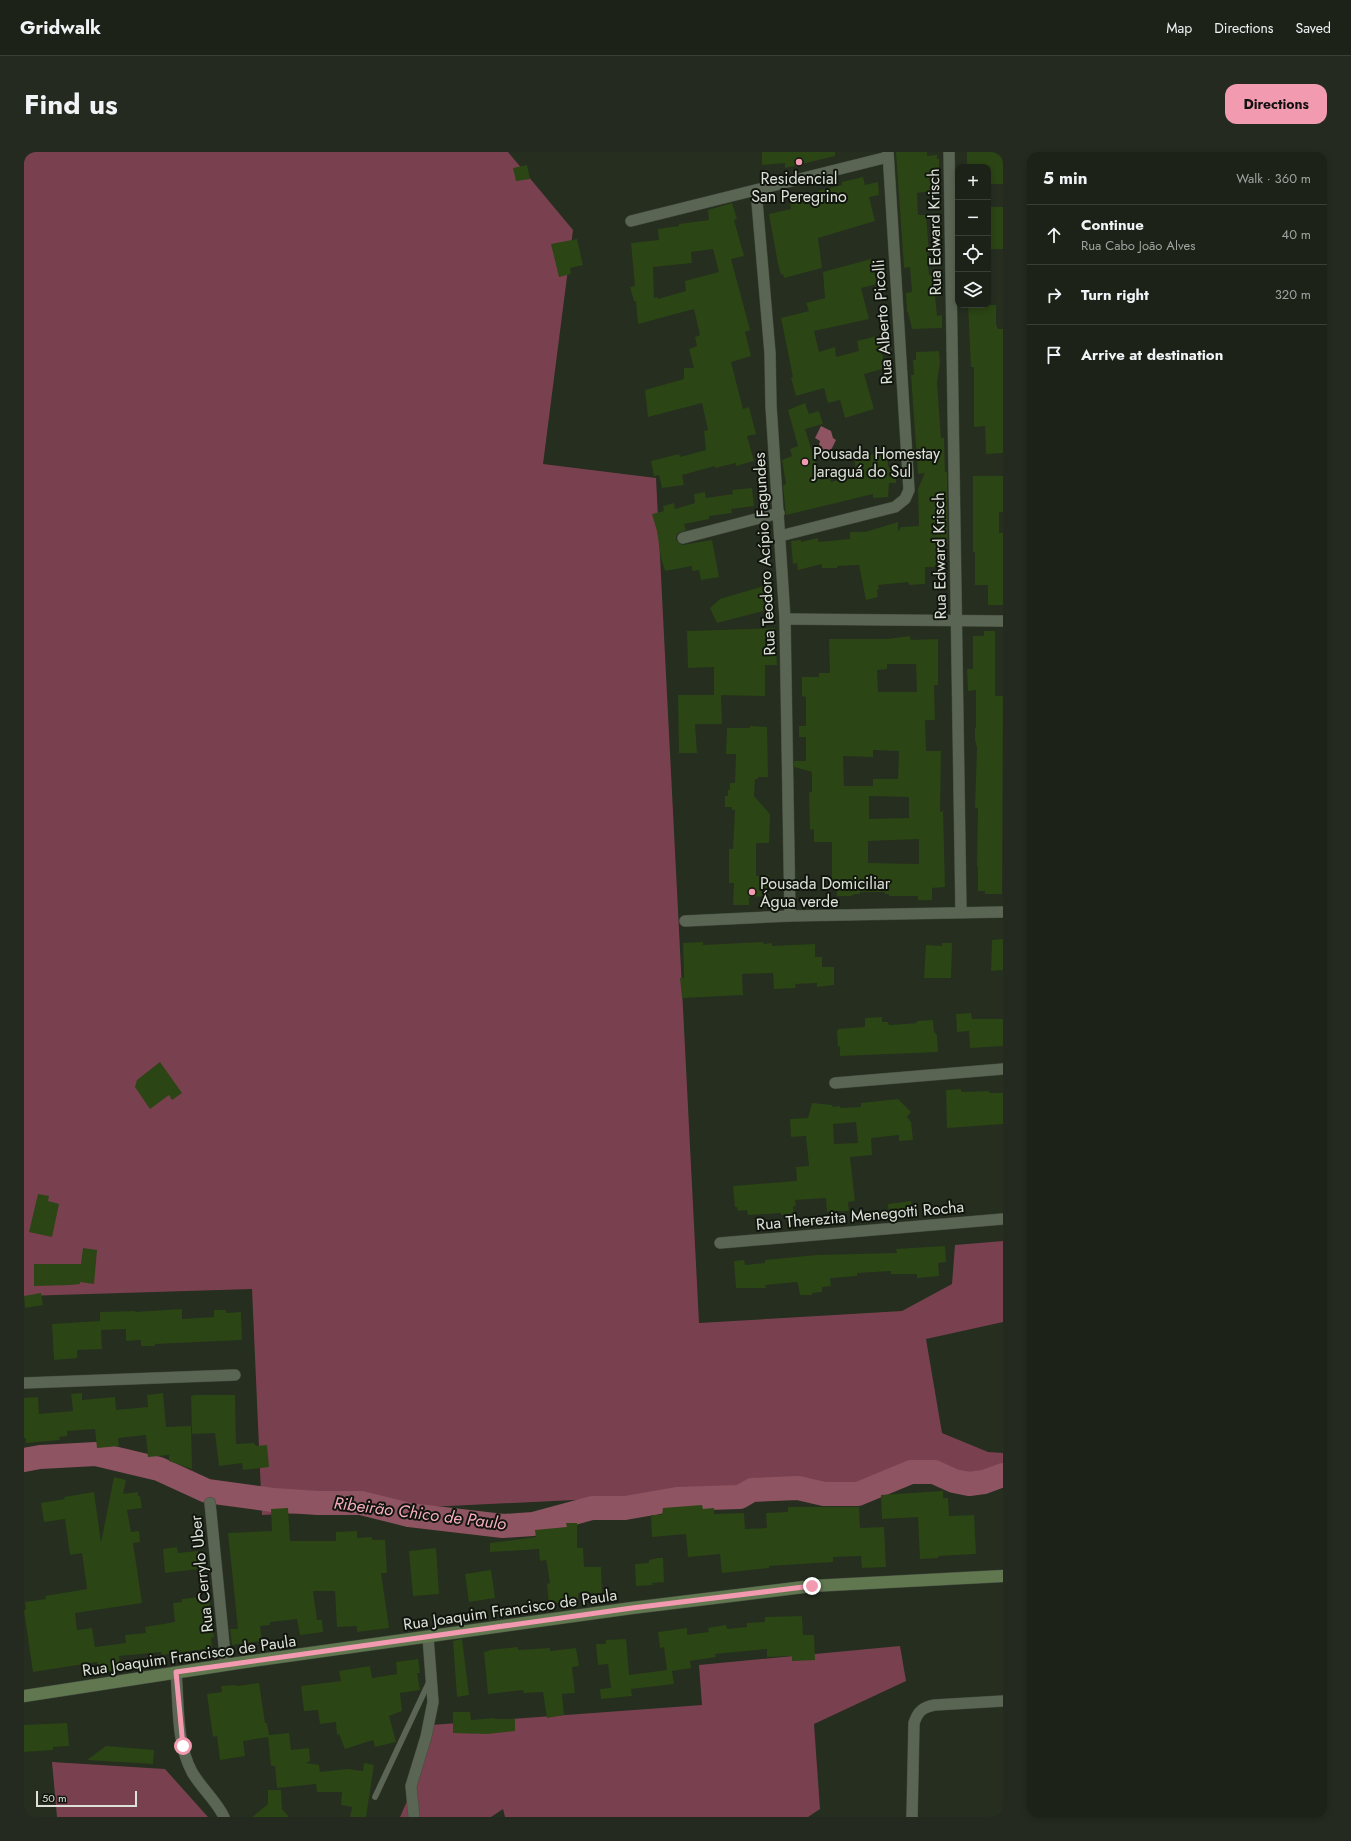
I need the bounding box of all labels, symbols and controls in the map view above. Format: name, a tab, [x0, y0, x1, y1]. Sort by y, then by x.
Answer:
text: Gridwalk	[20, 14, 101, 41]
text: Map	[1166, 18, 1192, 38]
text: Directions	[1214, 18, 1274, 38]
text: Saved	[1296, 18, 1331, 38]
text: Find us	[24, 84, 118, 125]
button: Directions	[1225, 84, 1327, 124]
marker: Residencial San Peregrino	[794, 157, 804, 167]
map controls	[955, 164, 991, 308]
button: +	[955, 164, 991, 200]
text: 5 min	[1043, 166, 1087, 190]
place label: Residencial San Peregrino	[751, 167, 847, 208]
street label: Rua Edward Krisch	[922, 168, 947, 296]
text: Walk · 360 m	[1236, 169, 1311, 188]
button: −	[955, 200, 991, 236]
text: Continue	[1081, 214, 1144, 236]
icon: ahead	[1043, 224, 1065, 246]
text: 40 m	[1282, 225, 1311, 244]
button: locate	[955, 236, 991, 272]
text: Rua Cabo João Alves	[1081, 236, 1195, 255]
street label: Rua Alberto Picolli	[867, 259, 898, 385]
button: layers	[955, 272, 991, 308]
icon: right	[1043, 284, 1065, 306]
text: Turn right	[1081, 284, 1149, 306]
text: 320 m	[1275, 285, 1311, 304]
icon: arrive	[1043, 344, 1065, 366]
text: Arrive at destination	[1081, 344, 1223, 366]
place label: Pousada Homestay Jaraguá do Sul	[811, 442, 941, 483]
street label: Rua Teodoro Acípio Fagundes	[748, 452, 781, 656]
marker: Pousada Homestay Jaraguá do Sul	[800, 457, 810, 467]
street label: Rua Edward Krisch	[927, 492, 952, 620]
place label: Pousada Domiciliar Água verde	[760, 872, 891, 913]
marker: Pousada Domiciliar Água verde	[747, 887, 757, 897]
street label: Rua Therezita Menegotti Rocha	[755, 1195, 965, 1236]
water label: Ribeirão Chico de Paulo	[332, 1491, 508, 1535]
street label: Rua Cerrylo Uber	[184, 1514, 219, 1634]
route end	[803, 1577, 821, 1595]
street label: Rua Joaquim Francisco de Paula	[402, 1583, 618, 1636]
street label: Rua Joaquim Francisco de Paula	[81, 1629, 297, 1682]
route start	[174, 1737, 192, 1755]
scale bar	[36, 1789, 137, 1808]
text: 50 m	[42, 1790, 67, 1806]

